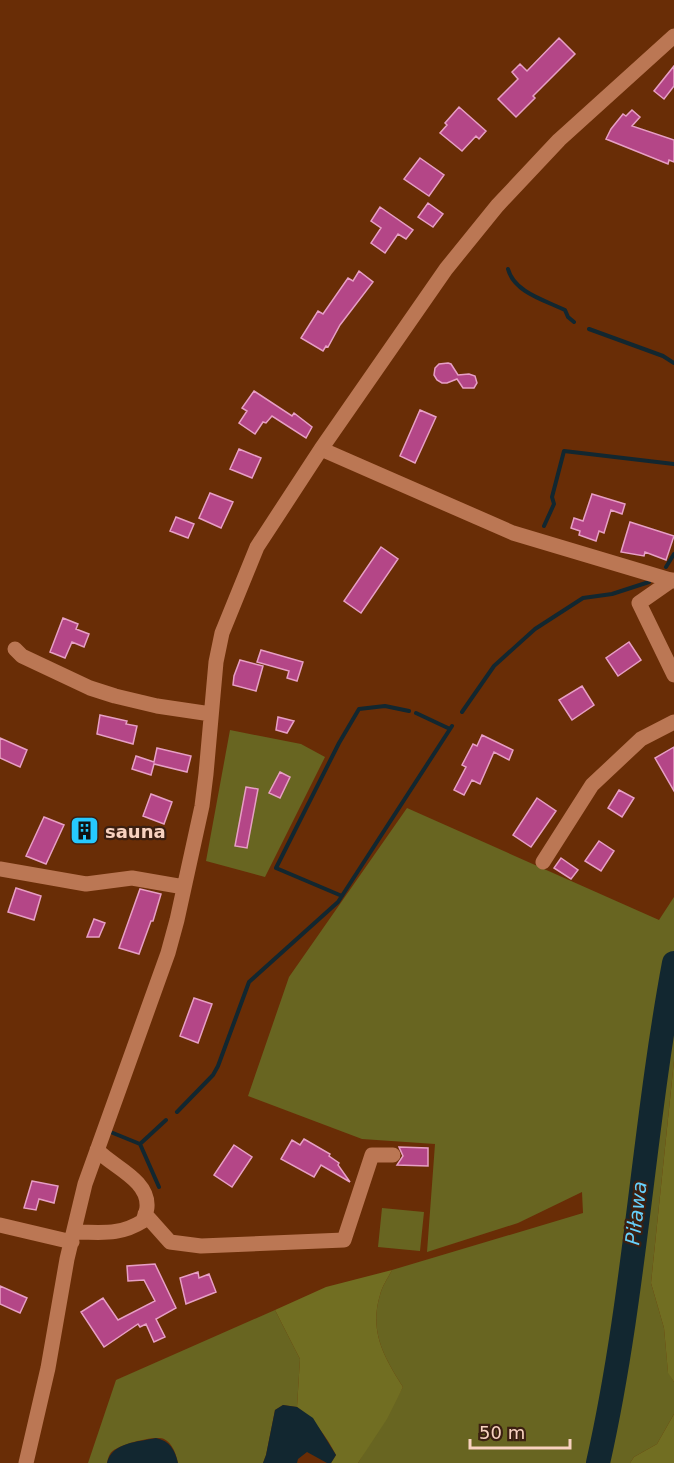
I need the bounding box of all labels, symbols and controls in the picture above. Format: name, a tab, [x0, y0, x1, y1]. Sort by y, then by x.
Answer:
building icon: sauna	[68, 815, 100, 847]
place label: sauna	[105, 821, 166, 842]
water label: Piława	[620, 1180, 652, 1246]
scale bar	[470, 1412, 570, 1450]
text: 50 m	[479, 1422, 525, 1443]

